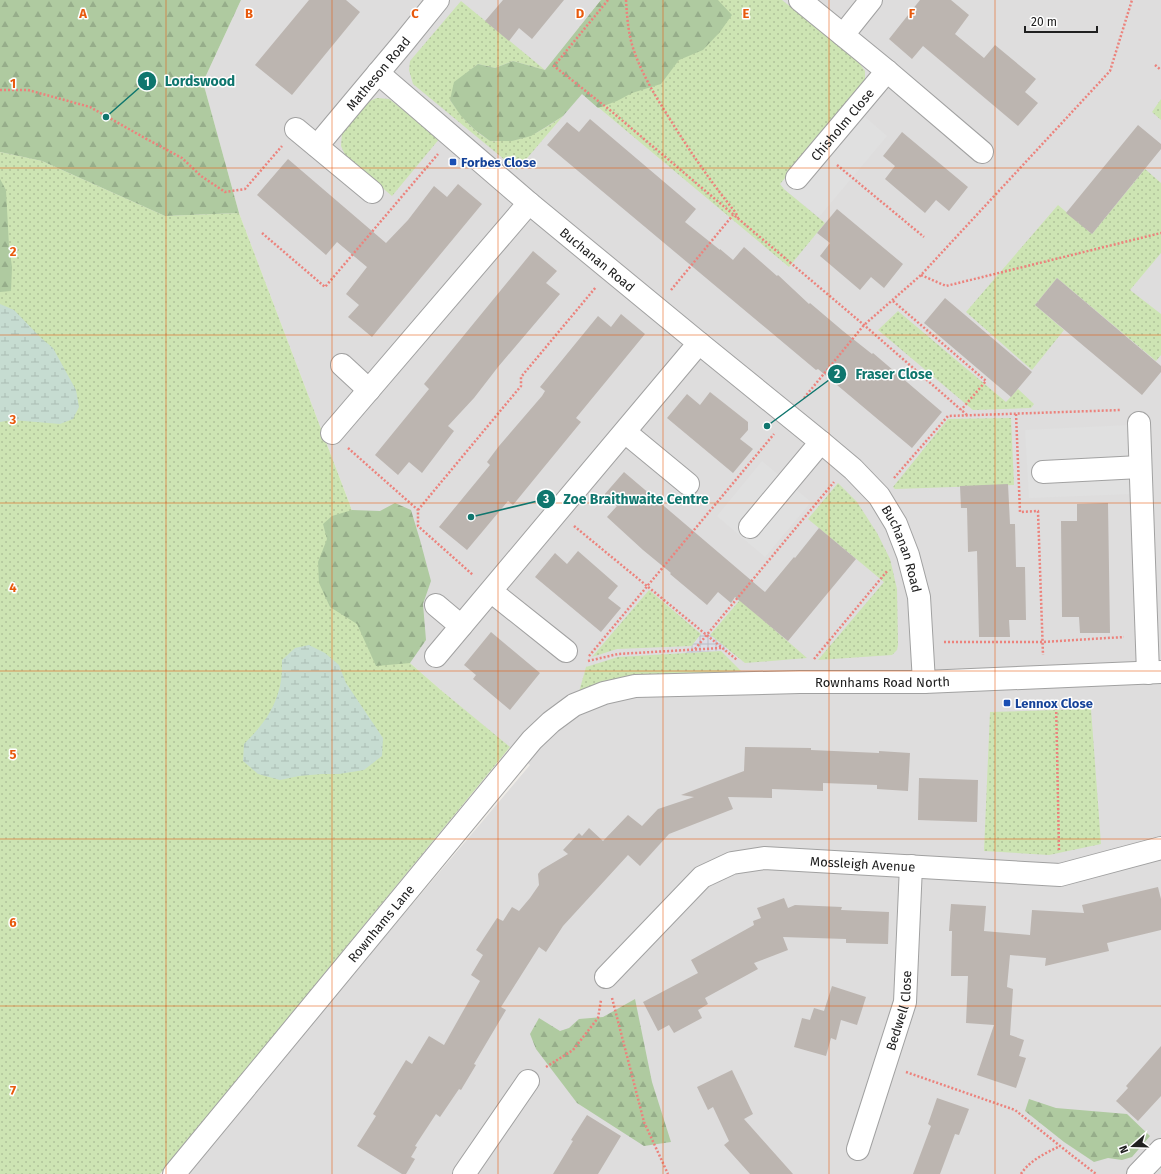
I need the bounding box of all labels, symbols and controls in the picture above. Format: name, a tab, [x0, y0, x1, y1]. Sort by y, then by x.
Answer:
text: A	[78, 6, 87, 21]
text: B	[245, 6, 253, 21]
text: C	[411, 6, 419, 21]
text: D	[576, 6, 585, 21]
text: E	[743, 6, 750, 21]
text: F	[909, 6, 916, 21]
scale bar	[1025, 8, 1097, 34]
text: 20 m	[1031, 15, 1057, 29]
street label: Matheson Road	[343, 34, 413, 113]
callout: Lordswood	[137, 68, 243, 94]
text: Lordswood	[165, 73, 235, 90]
text: 1	[144, 75, 150, 89]
text: 1	[10, 76, 16, 91]
street label: Chisholm Close	[808, 86, 877, 164]
place label: Forbes Close	[461, 155, 536, 170]
marker: Forbes Close	[448, 157, 458, 167]
street label: Buchanan Road	[557, 225, 638, 295]
text: 2	[10, 244, 17, 259]
callout: Fraser Close	[827, 361, 940, 387]
text: Fraser Close	[855, 366, 933, 383]
text: 2	[834, 367, 840, 381]
text: 3	[9, 412, 17, 427]
callout: Zoe Braithwaite Centre	[536, 486, 717, 512]
text: Zoe Braithwaite Centre	[563, 491, 709, 508]
text: 3	[542, 492, 549, 506]
street label: Buchanan Road	[878, 503, 924, 594]
text: 4	[9, 580, 17, 595]
street label: Rownhams Road North	[815, 674, 950, 690]
place label: Lennox Close	[1015, 696, 1093, 711]
marker: Lennox Close	[1002, 698, 1012, 708]
text: 5	[10, 747, 17, 762]
street label: Mossleigh Avenue	[810, 854, 916, 875]
street label: Rownhams Lane	[345, 882, 417, 965]
text: 6	[9, 915, 17, 930]
street label: Bedwell Close	[883, 970, 914, 1052]
text: 7	[10, 1083, 16, 1098]
north arrow	[1113, 1126, 1153, 1166]
text: N	[1117, 1144, 1131, 1155]

